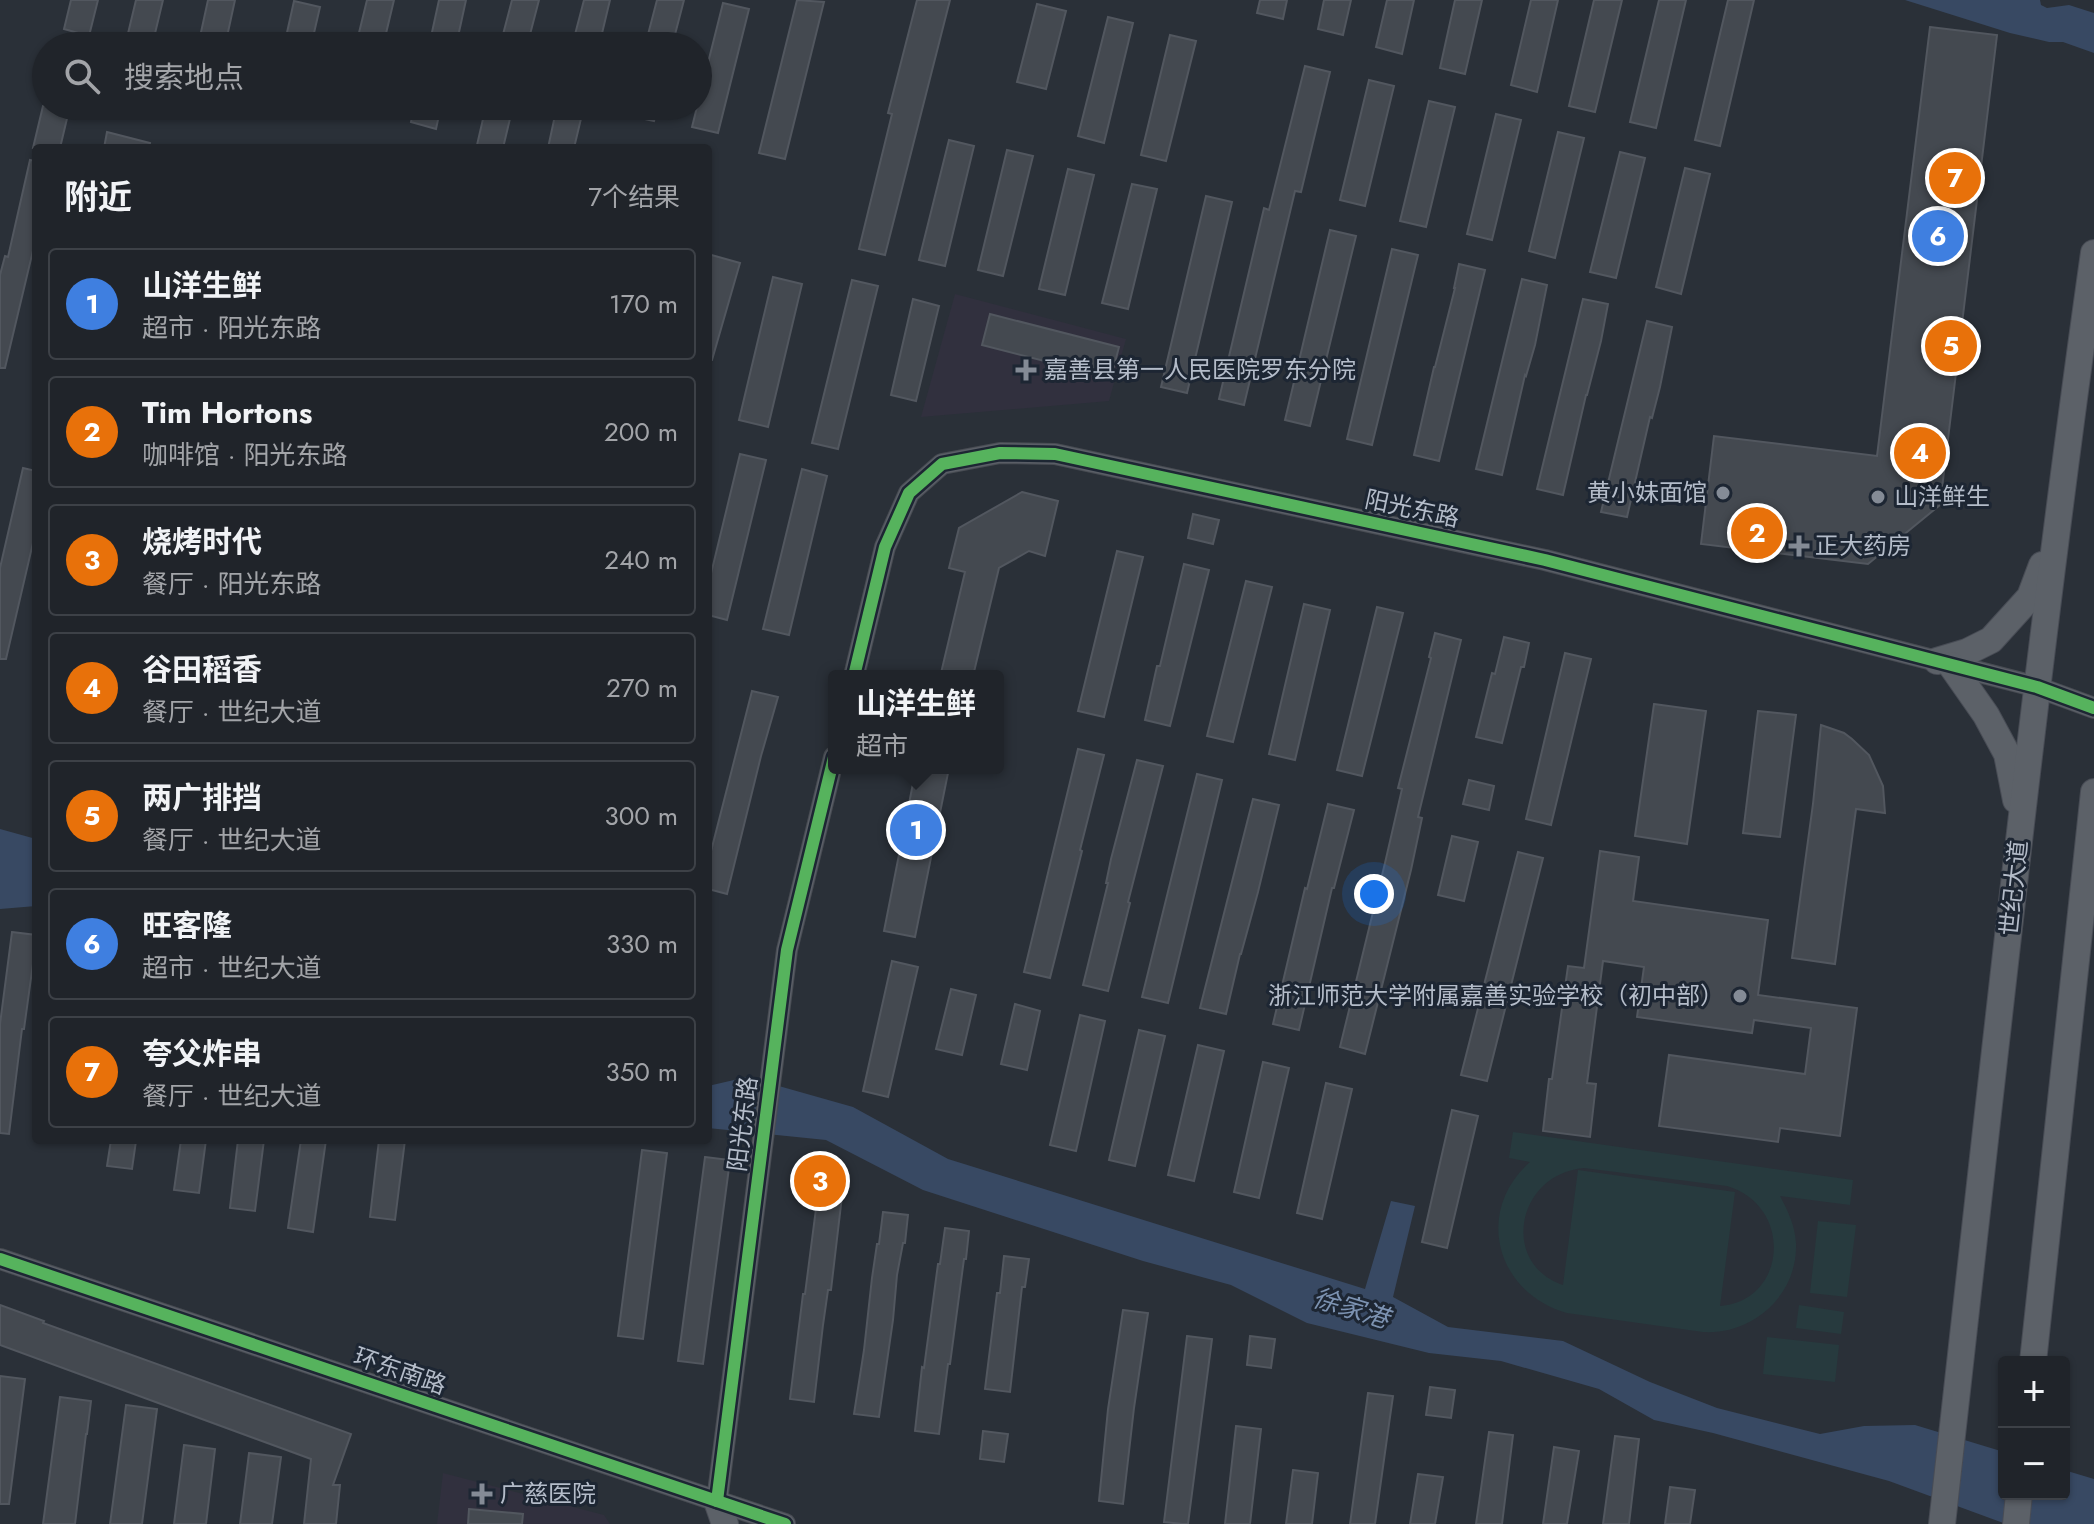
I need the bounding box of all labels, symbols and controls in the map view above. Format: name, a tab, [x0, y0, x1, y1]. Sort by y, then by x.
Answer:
search box	[32, 32, 712, 120]
icon: search	[60, 54, 104, 98]
text: 搜索地点	[124, 56, 244, 99]
pin: 7	[1929, 148, 1981, 208]
text: 附近	[64, 173, 132, 222]
text: 7个结果	[588, 178, 680, 216]
pin: 6	[1912, 206, 1964, 266]
text: 山洋生鲜	[142, 264, 262, 307]
text: 1	[85, 285, 99, 323]
text: 170 m	[609, 285, 678, 323]
text: 超市 · 阳光东路	[142, 309, 321, 347]
pin: 5	[1925, 316, 1977, 376]
place label: 嘉善县第一人民医院罗东分院	[1044, 352, 1356, 387]
marker: 嘉善县第一人民医院罗东分院	[1015, 359, 1037, 381]
text: Tim Hortons	[142, 391, 313, 434]
text: 2	[83, 413, 101, 451]
text: 200 m	[604, 413, 678, 451]
pin: 4	[1894, 423, 1946, 483]
text: 咖啡馆 · 阳光东路	[142, 436, 347, 474]
place label: 黄小妹面馆	[1587, 475, 1707, 510]
place label: 山洋鲜生	[1894, 479, 1990, 514]
street label: 阳光东路	[1362, 481, 1463, 536]
marker: 黄小妹面馆	[1714, 484, 1732, 502]
marker: 山洋鲜生	[1869, 488, 1887, 506]
pin: 2	[1731, 503, 1783, 563]
text: 烧烤时代	[142, 520, 262, 563]
place label: 正大药房	[1815, 528, 1911, 563]
marker: 正大药房	[1790, 537, 1808, 555]
text: 3	[84, 541, 100, 579]
text: 240 m	[604, 541, 678, 579]
text: 餐厅 · 阳光东路	[142, 565, 321, 603]
text: 谷田稻香	[142, 648, 262, 691]
text: 4	[83, 669, 101, 707]
text: 270 m	[606, 669, 678, 707]
popup	[828, 670, 1004, 774]
text: 山洋生鲜	[856, 682, 976, 725]
text: 餐厅 · 世纪大道	[142, 693, 321, 731]
text: 超市	[856, 727, 908, 765]
text: 两广排挡	[142, 776, 262, 819]
text: 5	[84, 797, 100, 835]
text: 300 m	[605, 797, 678, 835]
pin: 1	[890, 800, 942, 860]
text: 餐厅 · 世纪大道	[142, 821, 321, 859]
street label: 世纪大道	[1991, 838, 2036, 938]
your location	[1354, 874, 1394, 914]
text: 旺客隆	[142, 904, 232, 947]
text: 6	[83, 925, 101, 963]
text: 330 m	[606, 925, 678, 963]
text: 超市 · 世纪大道	[142, 949, 321, 987]
place label: 浙江师范大学附属嘉善实验学校（初中部）	[1268, 978, 1724, 1013]
marker: 浙江师范大学附属嘉善实验学校（初中部）	[1731, 987, 1749, 1005]
text: 夸父炸串	[142, 1032, 262, 1075]
text: 7	[84, 1053, 100, 1091]
text: 350 m	[605, 1053, 678, 1091]
street label: 阳光东路	[719, 1074, 766, 1174]
text: 餐厅 · 世纪大道	[142, 1077, 321, 1115]
pin: 3	[794, 1151, 846, 1211]
water label: 徐家港	[1308, 1278, 1398, 1339]
street label: 环东南路	[349, 1338, 451, 1403]
map controls	[1998, 1356, 2070, 1500]
button: +	[1998, 1356, 2070, 1428]
button: −	[1998, 1428, 2070, 1500]
place label: 广慈医院	[500, 1476, 596, 1511]
marker: 广慈医院	[471, 1483, 493, 1505]

